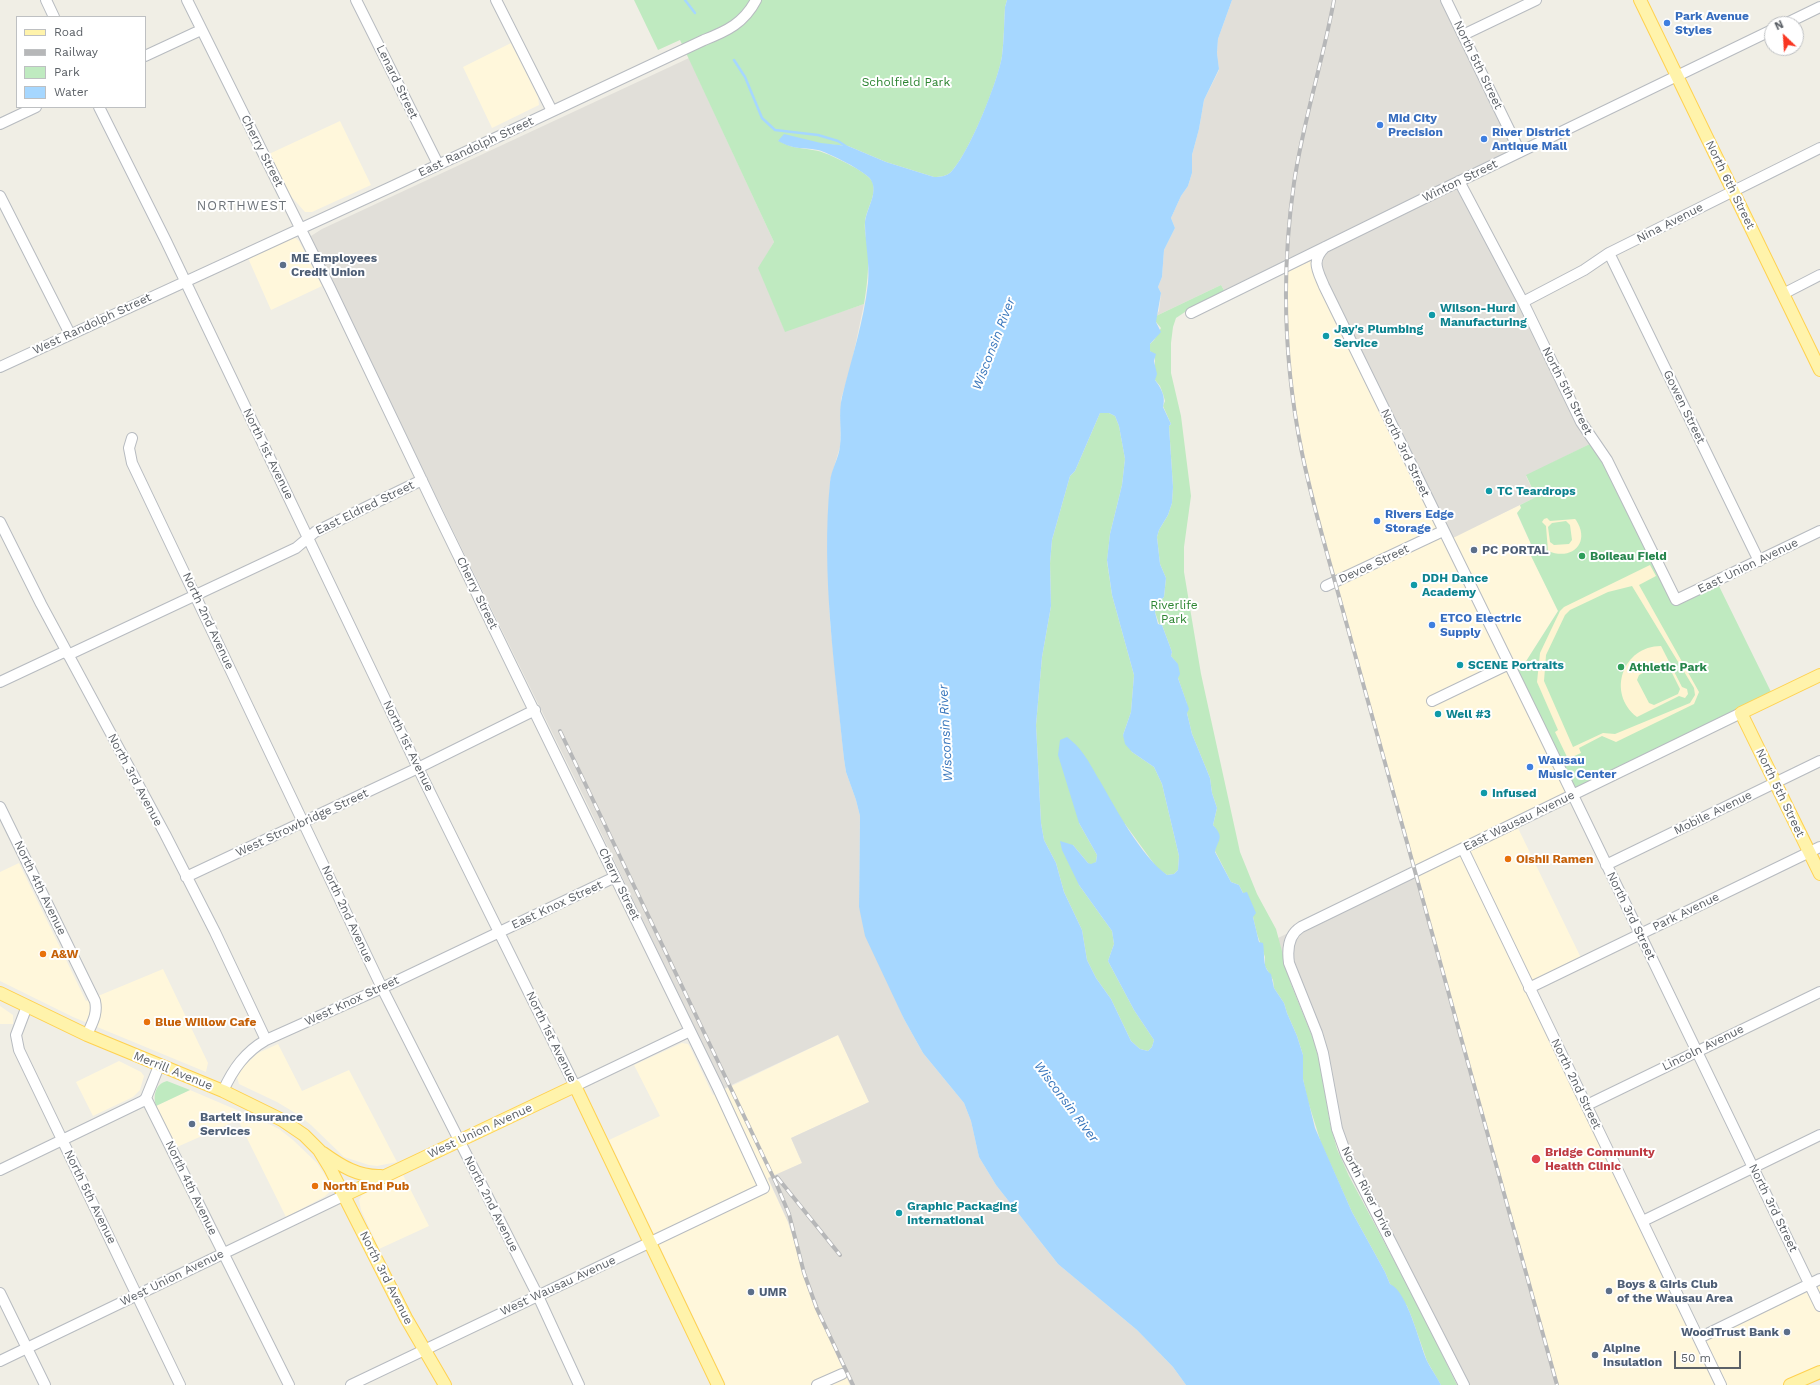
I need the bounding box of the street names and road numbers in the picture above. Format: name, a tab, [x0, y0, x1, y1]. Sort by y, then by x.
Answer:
street label: North 5th Street	[1450, 18, 1506, 112]
street label: Lenard Street	[373, 43, 421, 121]
street label: Cherry Street	[238, 113, 286, 189]
street label: East Randolph Street	[416, 114, 536, 180]
street label: North 6th Street	[1702, 138, 1758, 232]
street label: Winton Street	[1420, 157, 1500, 205]
street label: Nina Avenue	[1634, 200, 1706, 246]
street label: West Randolph Street	[30, 290, 154, 358]
street label: North 5th Street	[1539, 345, 1595, 437]
street label: Gowen Street	[1660, 368, 1708, 446]
street label: North 1st Avenue	[240, 406, 296, 502]
street label: North 3rd Street	[1377, 407, 1433, 499]
street label: East Eldred Street	[313, 478, 417, 538]
street label: East Union Avenue	[1695, 535, 1801, 597]
street label: Devoe Street	[1337, 541, 1411, 587]
street label: Cherry Street	[453, 554, 501, 632]
street label: North 2nd Avenue	[179, 570, 237, 672]
street label: North 1st Avenue	[380, 698, 436, 794]
street label: North 3rd Avenue	[105, 731, 165, 829]
street label: North 5th Street	[1752, 746, 1808, 840]
street label: West Strowbridge Street	[233, 786, 371, 860]
street label: East Wausau Avenue	[1461, 788, 1577, 854]
street label: Mobile Avenue	[1672, 788, 1754, 838]
street label: North 4th Avenue	[11, 838, 69, 938]
street label: Cherry Street	[595, 845, 643, 923]
street label: North 2nd Avenue	[318, 863, 376, 965]
street label: North 3rd Street	[1603, 870, 1659, 962]
street label: East Knox Street	[509, 878, 605, 932]
street label: Park Avenue	[1650, 890, 1722, 934]
street label: West Knox Street	[303, 973, 401, 1029]
street label: North 1st Avenue	[523, 989, 579, 1085]
street label: Lincoln Avenue	[1660, 1022, 1746, 1074]
street label: North 2nd Street	[1548, 1036, 1604, 1132]
street label: Merrill Avenue	[131, 1049, 215, 1093]
street label: West Union Avenue	[425, 1100, 535, 1162]
street label: North 4th Avenue	[162, 1138, 220, 1238]
street label: North River Drive	[1338, 1144, 1396, 1240]
street label: North 5th Avenue	[61, 1148, 119, 1246]
street label: North 2nd Avenue	[461, 1154, 521, 1254]
street label: North 3rd Street	[1745, 1162, 1801, 1254]
street label: North 3rd Avenue	[356, 1229, 416, 1327]
street label: West Union Avenue	[118, 1247, 226, 1309]
street label: West Wausau Avenue	[498, 1253, 618, 1319]

